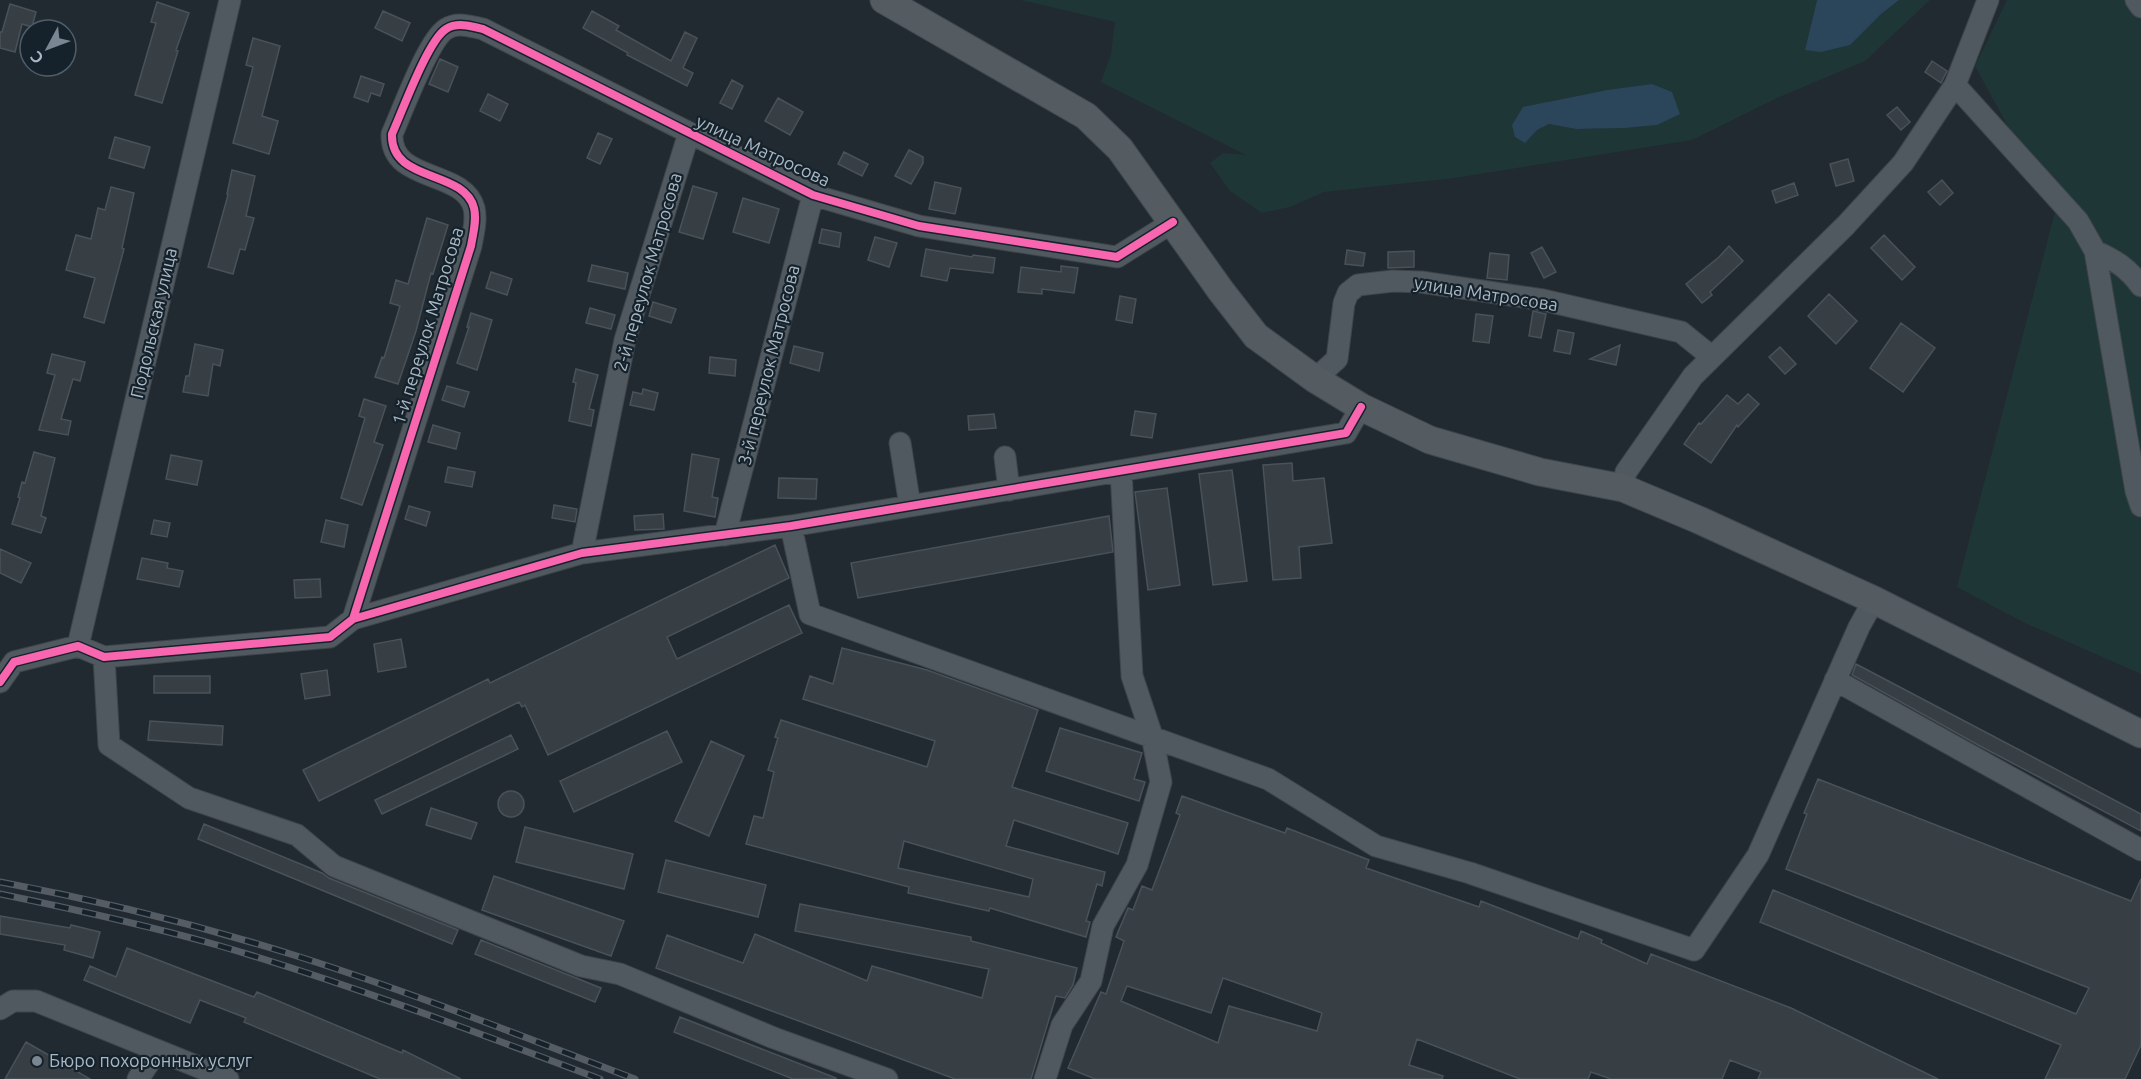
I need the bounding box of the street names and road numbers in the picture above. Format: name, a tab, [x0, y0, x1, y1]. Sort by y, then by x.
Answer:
street label: улица Матросова	[693, 110, 834, 190]
street label: 2-й переулок Матросова	[609, 170, 685, 373]
street label: 1-й переулок Матросова	[387, 224, 467, 427]
street label: Подольская улица	[126, 246, 180, 400]
street label: 3-й переулок Матросова	[733, 263, 803, 467]
street label: улица Матросова	[1413, 272, 1560, 314]

